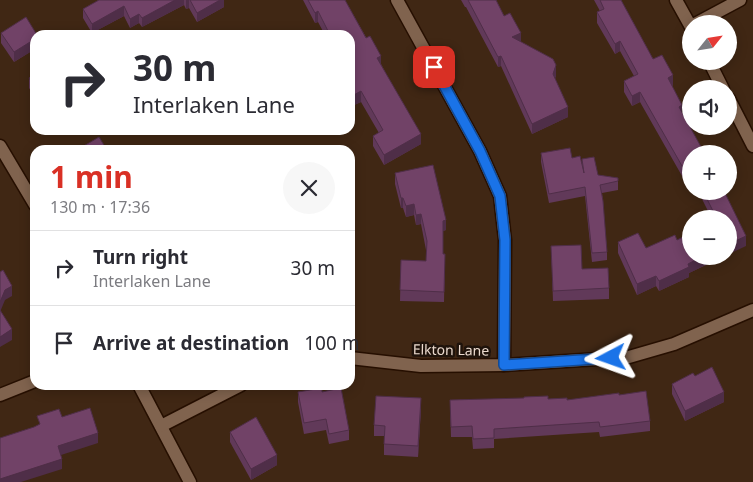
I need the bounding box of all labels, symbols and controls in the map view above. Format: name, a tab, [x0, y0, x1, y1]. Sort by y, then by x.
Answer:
north arrow	[682, 15, 738, 70]
map controls	[682, 15, 737, 265]
text: 30 m	[133, 44, 216, 91]
pin	[413, 46, 455, 88]
icon: right	[50, 50, 115, 115]
icon: arrive	[420, 53, 448, 81]
button: sound	[682, 80, 737, 135]
text: Interlaken Lane	[133, 89, 295, 119]
button: +	[682, 145, 737, 200]
text: 1 min	[50, 156, 133, 197]
button: close	[283, 162, 335, 214]
text: 130 m · 17:36	[50, 196, 150, 218]
button: −	[682, 210, 737, 265]
text: Turn right	[93, 244, 188, 270]
icon: right	[50, 254, 78, 282]
text: 30 m	[291, 255, 335, 281]
text: Interlaken Lane	[93, 270, 211, 292]
icon: arrive	[50, 329, 78, 357]
text: Arrive at destination	[93, 330, 289, 356]
text: 100 m	[304, 330, 360, 356]
position arrow	[584, 331, 636, 383]
street label: Elkton Lane	[413, 339, 489, 360]

